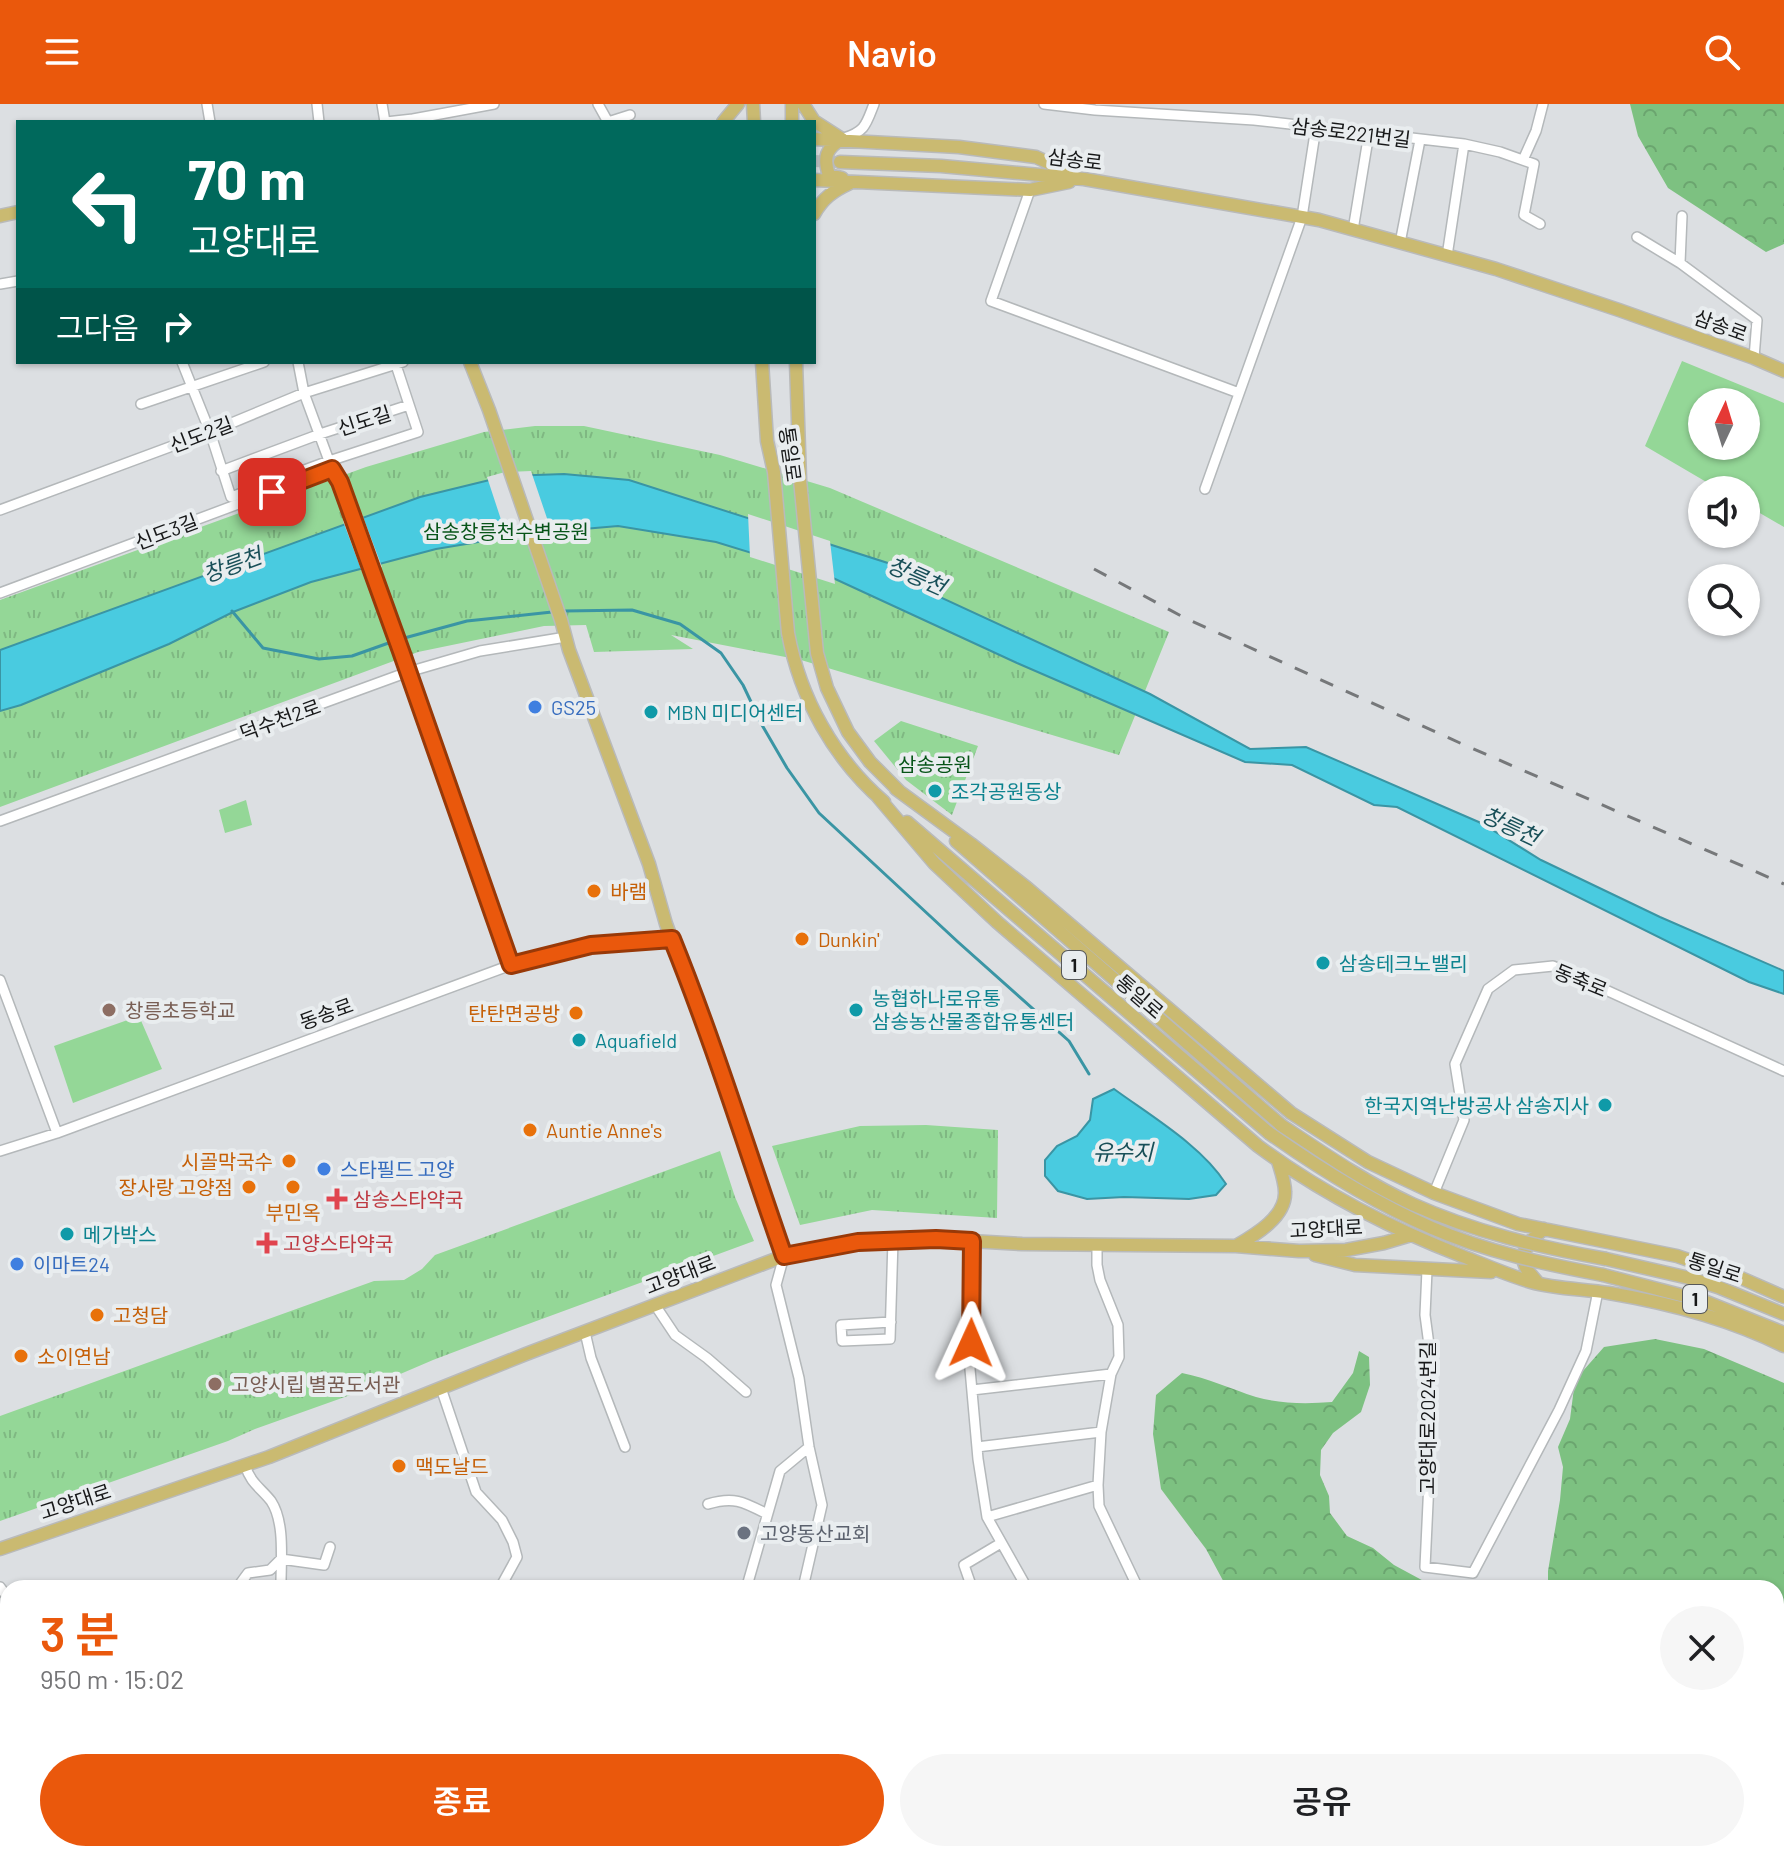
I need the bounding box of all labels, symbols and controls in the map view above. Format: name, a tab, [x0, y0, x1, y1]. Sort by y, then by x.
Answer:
icon: menu	[40, 30, 84, 74]
icon: search	[1700, 30, 1744, 74]
text: Navio	[847, 31, 937, 74]
street label: 삼송로221번길	[1290, 113, 1412, 151]
text: 70 m	[188, 144, 306, 211]
street label: 삼송로	[1046, 144, 1104, 174]
icon: left	[56, 152, 160, 256]
text: 고양대로	[188, 218, 320, 261]
icon: right	[155, 304, 199, 348]
street label: 삼송로	[1691, 304, 1751, 346]
text: 그다음	[56, 309, 139, 345]
north arrow	[1688, 388, 1760, 460]
map controls	[1688, 388, 1760, 636]
street label: 신도길	[334, 400, 394, 440]
street label: 신도2길	[166, 411, 236, 457]
street label: 통일로	[775, 425, 807, 483]
pin	[238, 458, 306, 526]
icon: arrive	[250, 470, 294, 514]
button: sound	[1688, 476, 1760, 548]
street label: 신도3길	[131, 508, 201, 554]
park label: 삼송창릉천수변공원	[423, 519, 589, 543]
water label: 창릉천	[199, 540, 268, 587]
water label: 창릉천	[884, 551, 953, 600]
button: search	[1688, 564, 1760, 636]
street label: 덕수천2로	[236, 693, 324, 745]
place label: GS25	[551, 695, 596, 719]
marker: GS25	[526, 698, 544, 716]
place label: MBN 미디어센터	[667, 700, 803, 724]
marker: MBN 미디어센터	[642, 703, 660, 721]
park label: 삼송공원	[898, 752, 972, 776]
place label: 조각공원동상	[951, 779, 1061, 803]
marker: 조각공원동상	[926, 782, 944, 800]
water label: 창릉천	[1478, 800, 1547, 851]
place label: 바램	[610, 879, 647, 903]
marker: 바램	[585, 882, 603, 900]
place label: Dunkin'	[818, 927, 880, 951]
marker: Dunkin'	[793, 930, 811, 948]
road number: 1	[1062, 951, 1086, 979]
place label: 삼송테크노밸리	[1339, 951, 1468, 975]
marker: 삼송테크노밸리	[1314, 954, 1332, 972]
street label: 동축로	[1551, 959, 1611, 1001]
street label: 통일로	[1111, 969, 1169, 1023]
place label: 농협하나로유통 삼송농산물종합유통센터	[872, 986, 1074, 1033]
street label: 동송로	[296, 992, 356, 1034]
place label: 창릉초등학교	[125, 998, 235, 1022]
marker: 창릉초등학교	[100, 1001, 118, 1019]
place label: 탄탄면공방	[468, 1001, 560, 1025]
marker: 농협하나로유통 삼송농산물종합유통센터	[847, 1001, 865, 1019]
marker: 탄탄면공방	[567, 1004, 585, 1022]
place label: Aquafield	[595, 1028, 677, 1052]
marker: Aquafield	[570, 1031, 588, 1049]
place label: 한국지역난방공사 삼송지사	[1364, 1093, 1589, 1117]
marker: 한국지역난방공사 삼송지사	[1596, 1096, 1614, 1114]
place label: Auntie Anne's	[546, 1118, 662, 1142]
marker: Auntie Anne's	[521, 1121, 539, 1139]
water label: 유수지	[1093, 1138, 1155, 1164]
place label: 시골막국수	[181, 1149, 273, 1173]
marker: 시골막국수	[280, 1152, 298, 1170]
place label: 스타필드 고양	[340, 1157, 454, 1181]
marker: 스타필드 고양	[315, 1160, 333, 1178]
place label: 장사랑 고양점	[119, 1175, 233, 1199]
marker: 장사랑 고양점	[240, 1178, 258, 1196]
marker: 부민옥	[284, 1178, 302, 1196]
place label: 삼송스타약국	[353, 1187, 463, 1211]
marker: 삼송스타약국	[328, 1190, 346, 1208]
place label: 부민옥	[265, 1200, 321, 1224]
street label: 고양대로	[1289, 1214, 1363, 1242]
place label: 메가박스	[83, 1222, 157, 1246]
marker: 메가박스	[58, 1225, 76, 1243]
place label: 고양스타약국	[283, 1231, 393, 1255]
marker: 고양스타약국	[258, 1234, 276, 1252]
street label: 통일로	[1685, 1247, 1745, 1287]
street label: 고양대로	[641, 1250, 719, 1298]
place label: 이마트24	[33, 1252, 110, 1276]
marker: 이마트24	[8, 1255, 26, 1273]
road number: 1	[1683, 1285, 1707, 1313]
position arrow	[929, 1301, 1013, 1385]
place label: 고청담	[113, 1303, 168, 1327]
marker: 고청담	[88, 1306, 106, 1324]
street label: 고양대로2024번길	[1415, 1341, 1439, 1495]
place label: 소이연남	[37, 1344, 111, 1368]
marker: 소이연남	[12, 1347, 30, 1365]
place label: 고양시립 별꿈도서관	[231, 1372, 401, 1396]
marker: 고양시립 별꿈도서관	[206, 1375, 224, 1393]
place label: 맥도날드	[415, 1454, 489, 1478]
marker: 맥도날드	[390, 1457, 408, 1475]
street label: 고양대로	[36, 1478, 114, 1524]
place label: 고양동산교회	[760, 1521, 870, 1545]
marker: 고양동산교회	[735, 1524, 753, 1542]
text: 3 분	[40, 1604, 119, 1662]
button: close	[1660, 1606, 1744, 1690]
text: 950 m · 15:02	[40, 1663, 184, 1694]
button: 종료	[40, 1754, 884, 1846]
button: 공유	[900, 1754, 1744, 1846]

